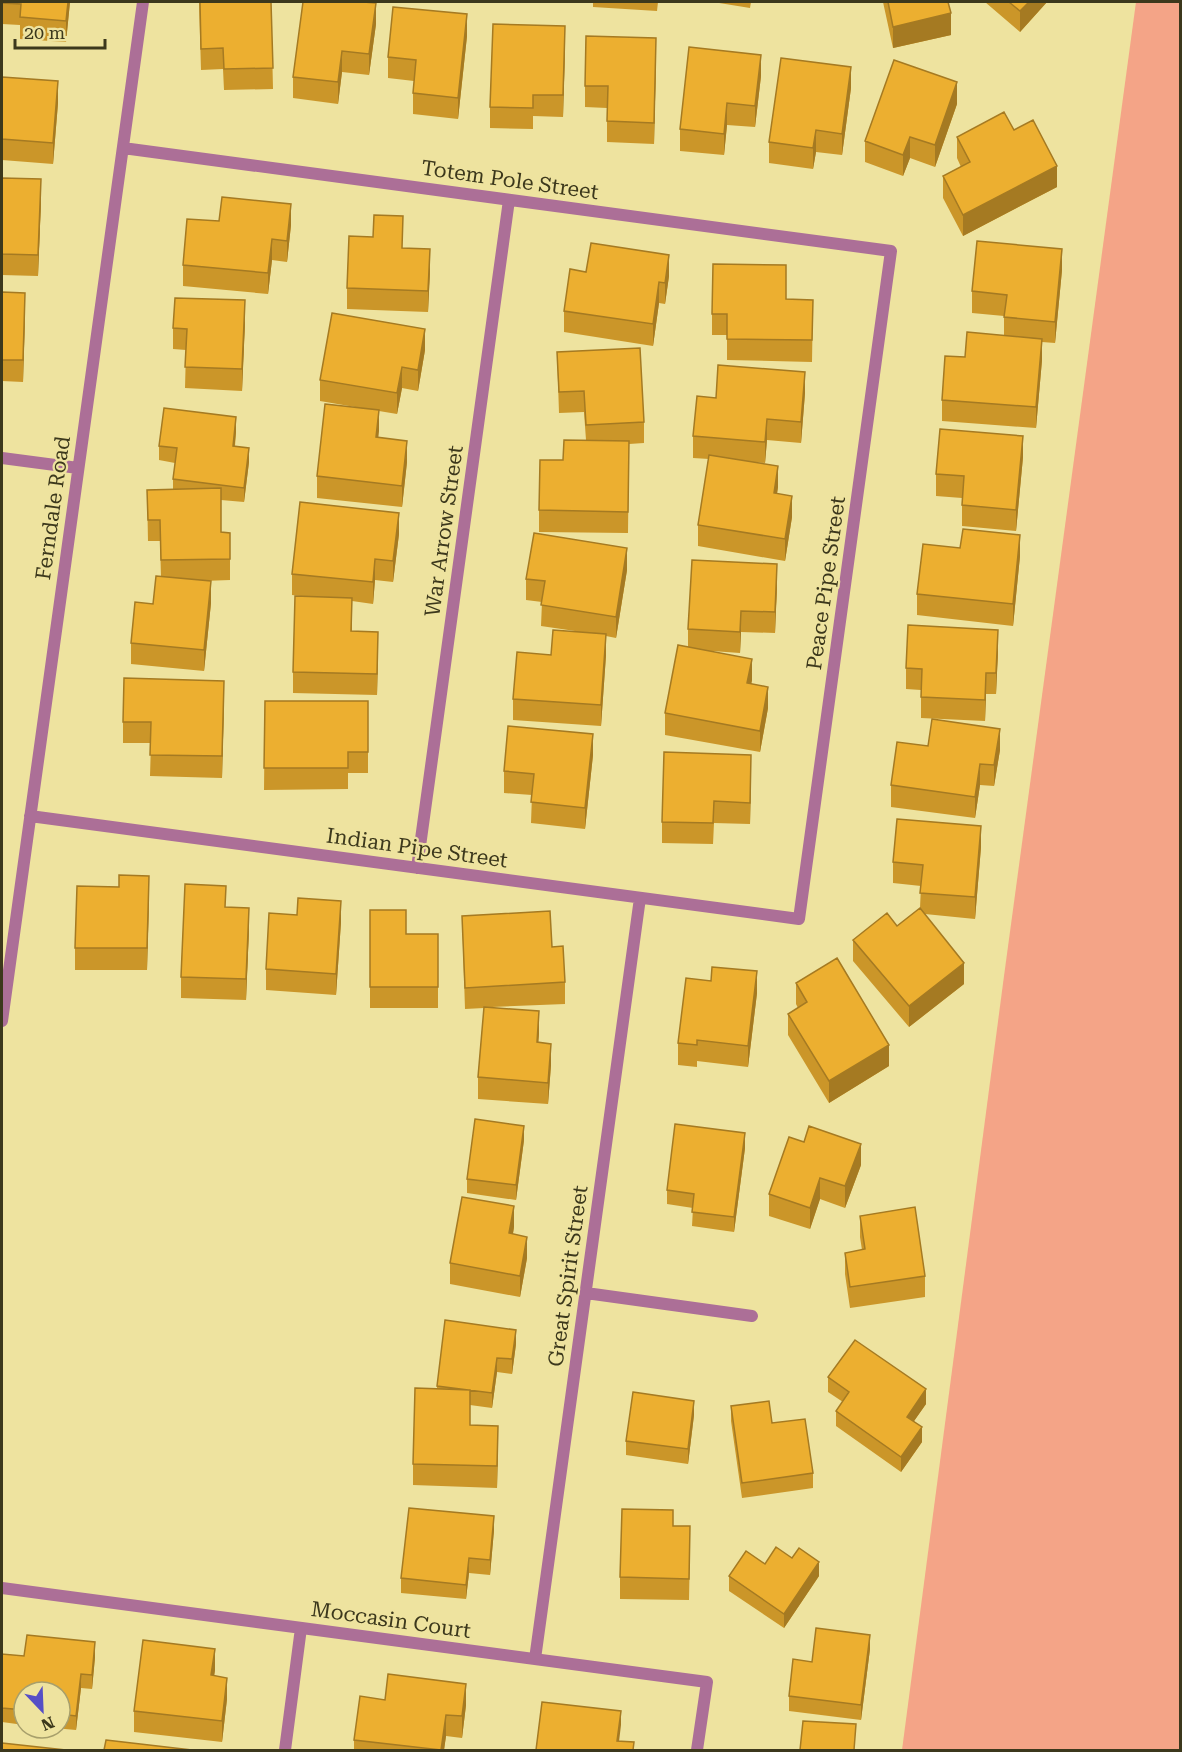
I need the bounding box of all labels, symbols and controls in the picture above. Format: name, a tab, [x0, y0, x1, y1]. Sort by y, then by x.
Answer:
scale bar	[15, 12, 105, 50]
text: 20 m	[24, 22, 65, 43]
street label: Totem Pole Street	[420, 156, 600, 204]
street label: Ferndale Road	[31, 434, 75, 582]
street label: War Arrow Street	[420, 444, 468, 618]
street label: Peace Pipe Street	[802, 494, 850, 671]
street label: Indian Pipe Street	[325, 823, 509, 873]
street label: Great Spirit Street	[543, 1184, 593, 1368]
street label: Moccasin Court	[310, 1597, 473, 1643]
north arrow	[12, 1680, 72, 1740]
text: N	[38, 1712, 57, 1735]

